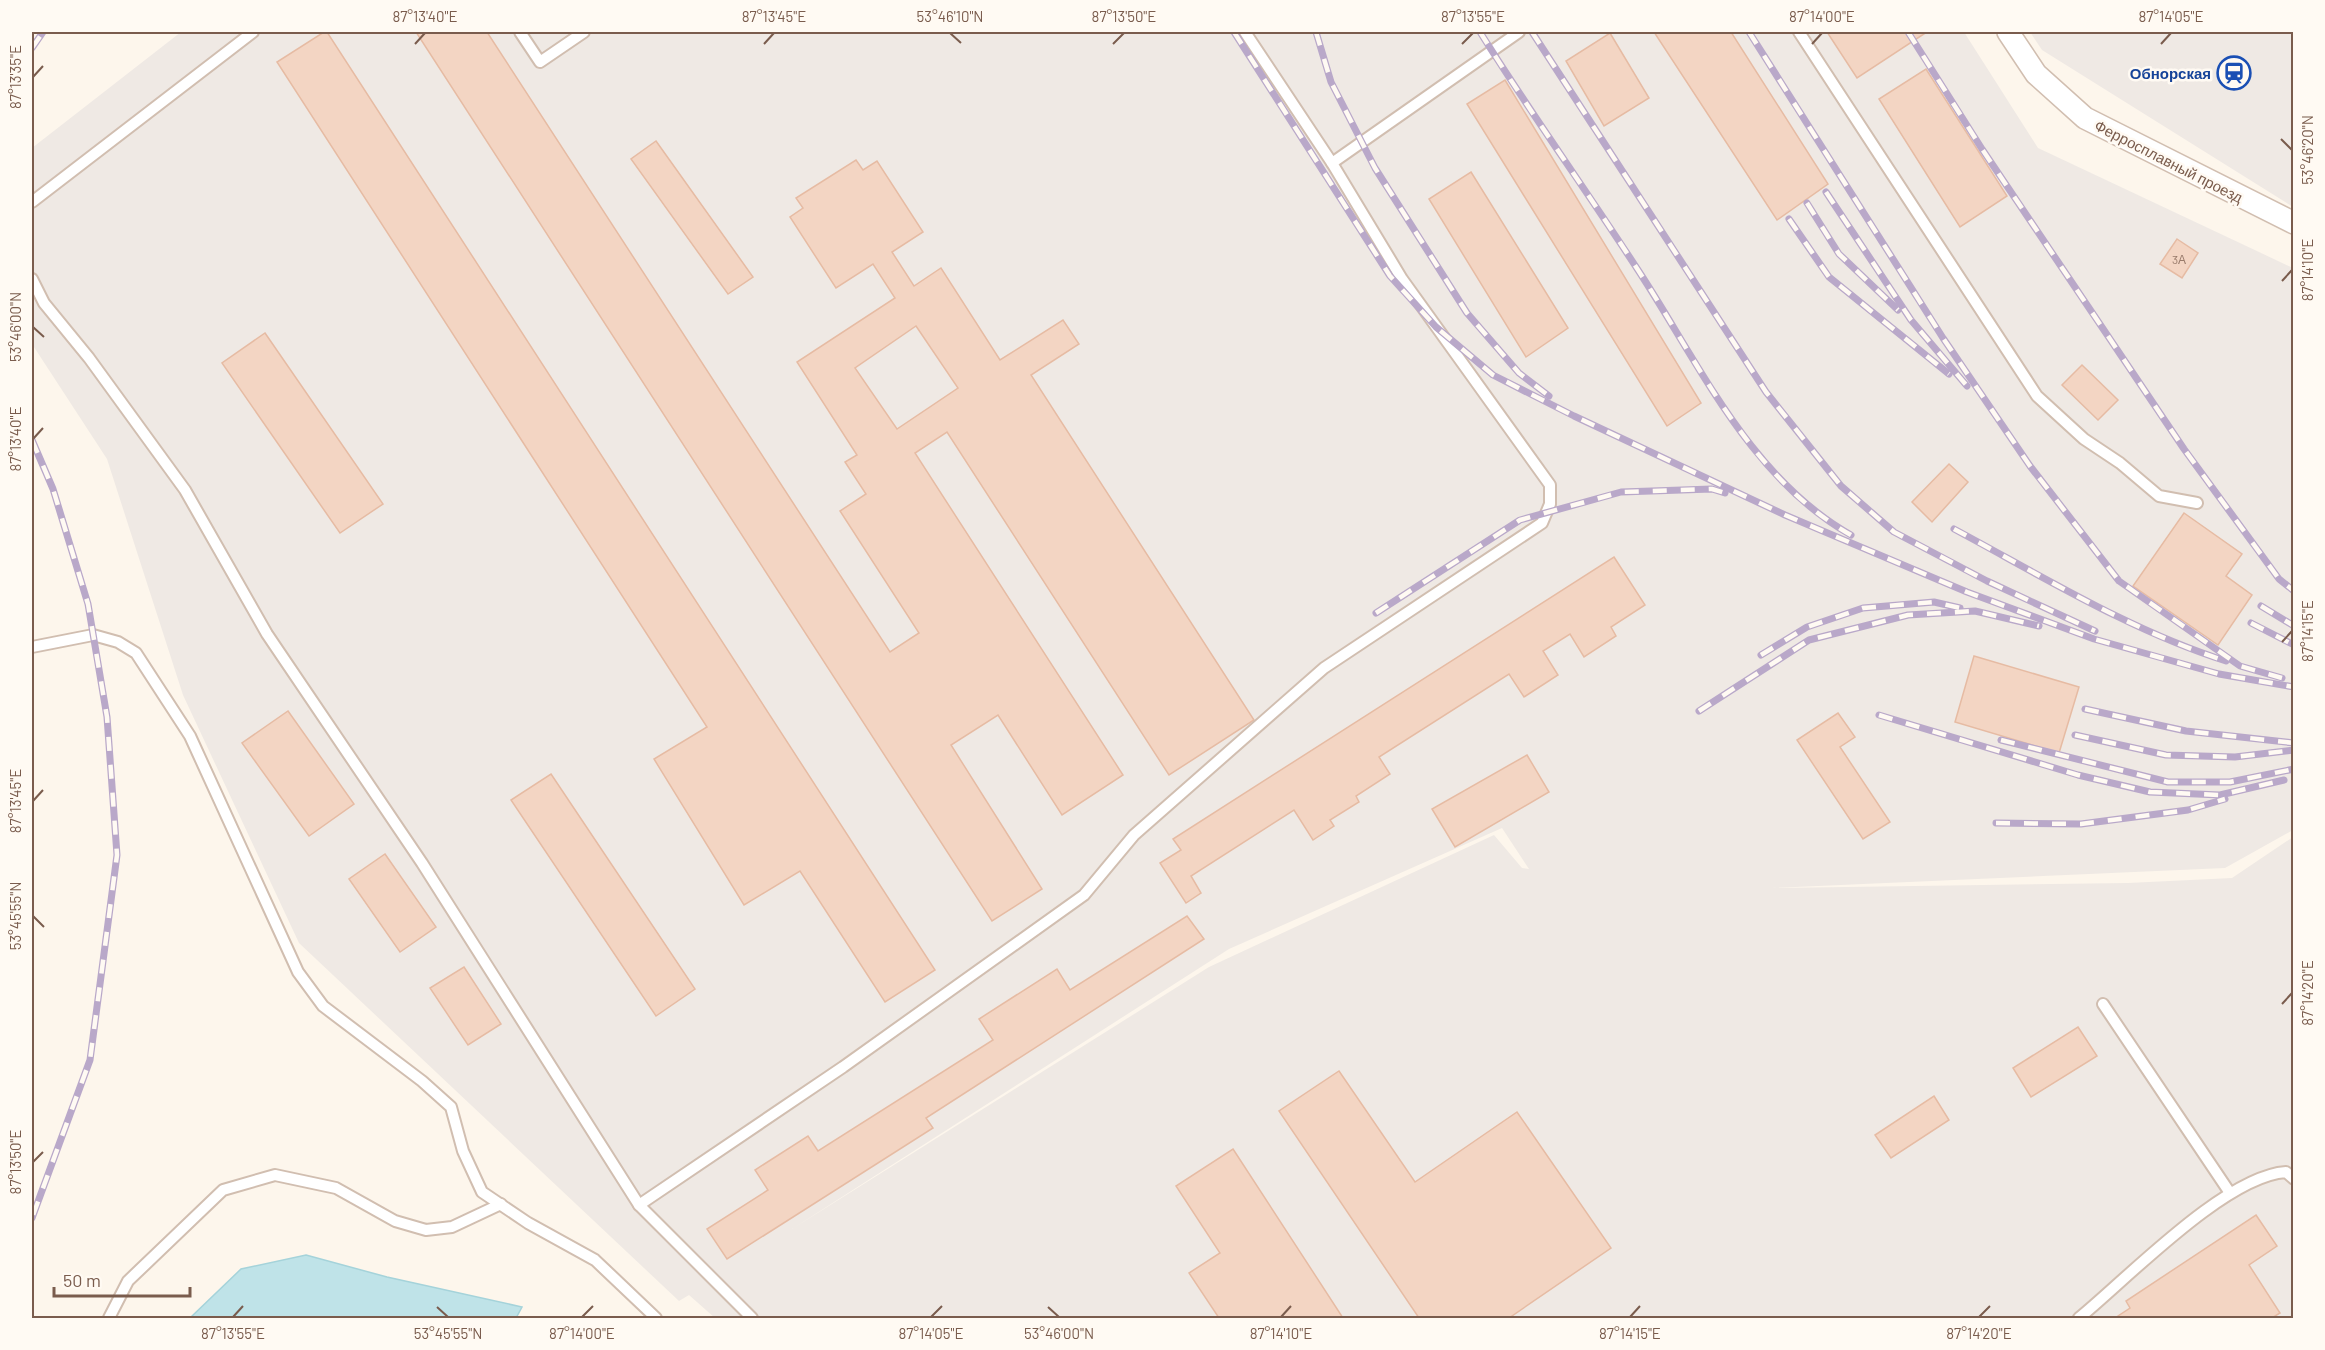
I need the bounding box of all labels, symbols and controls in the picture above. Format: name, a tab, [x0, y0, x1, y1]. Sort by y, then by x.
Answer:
text: 87°13'40"E	[392, 7, 458, 25]
text: 87°13'45"E	[742, 7, 806, 25]
text: 53°46'10"N	[917, 7, 983, 25]
text: 87°13'50"E	[1092, 7, 1156, 25]
text: 87°13'55"E	[1441, 7, 1505, 25]
text: 87°14'00"E	[1789, 7, 1855, 25]
text: 87°14'05"E	[2138, 7, 2204, 25]
text: 87°13'35"E	[6, 45, 24, 109]
station icon: Обнорская	[2216, 55, 2252, 91]
place label: Обнорская	[2130, 64, 2211, 82]
text: 53°46'20"N	[2298, 115, 2316, 185]
street label: Ферросплавный проезд	[2092, 116, 2246, 206]
text: 87°14'10"E	[2298, 239, 2316, 301]
house number: 3А	[2172, 252, 2186, 266]
text: 53°46'00"N	[6, 292, 24, 362]
text: 87°13'40"E	[6, 406, 24, 472]
text: 87°14'15"E	[2298, 600, 2316, 662]
text: 87°13'45"E	[6, 769, 24, 833]
text: 53°45'55"N	[6, 882, 24, 950]
text: 87°14'20"E	[2298, 960, 2316, 1026]
text: 87°13'50"E	[6, 1130, 24, 1194]
scale bar	[54, 1260, 190, 1298]
text: 50 m	[63, 1269, 101, 1291]
text: 87°13'55"E	[201, 1324, 265, 1342]
text: 53°45'55"N	[414, 1324, 482, 1342]
text: 87°14'00"E	[549, 1324, 615, 1342]
text: 87°14'05"E	[898, 1324, 964, 1342]
text: 53°46'00"N	[1024, 1324, 1094, 1342]
text: 87°14'10"E	[1250, 1324, 1312, 1342]
text: 87°14'15"E	[1599, 1324, 1661, 1342]
text: 87°14'20"E	[1946, 1324, 2012, 1342]

